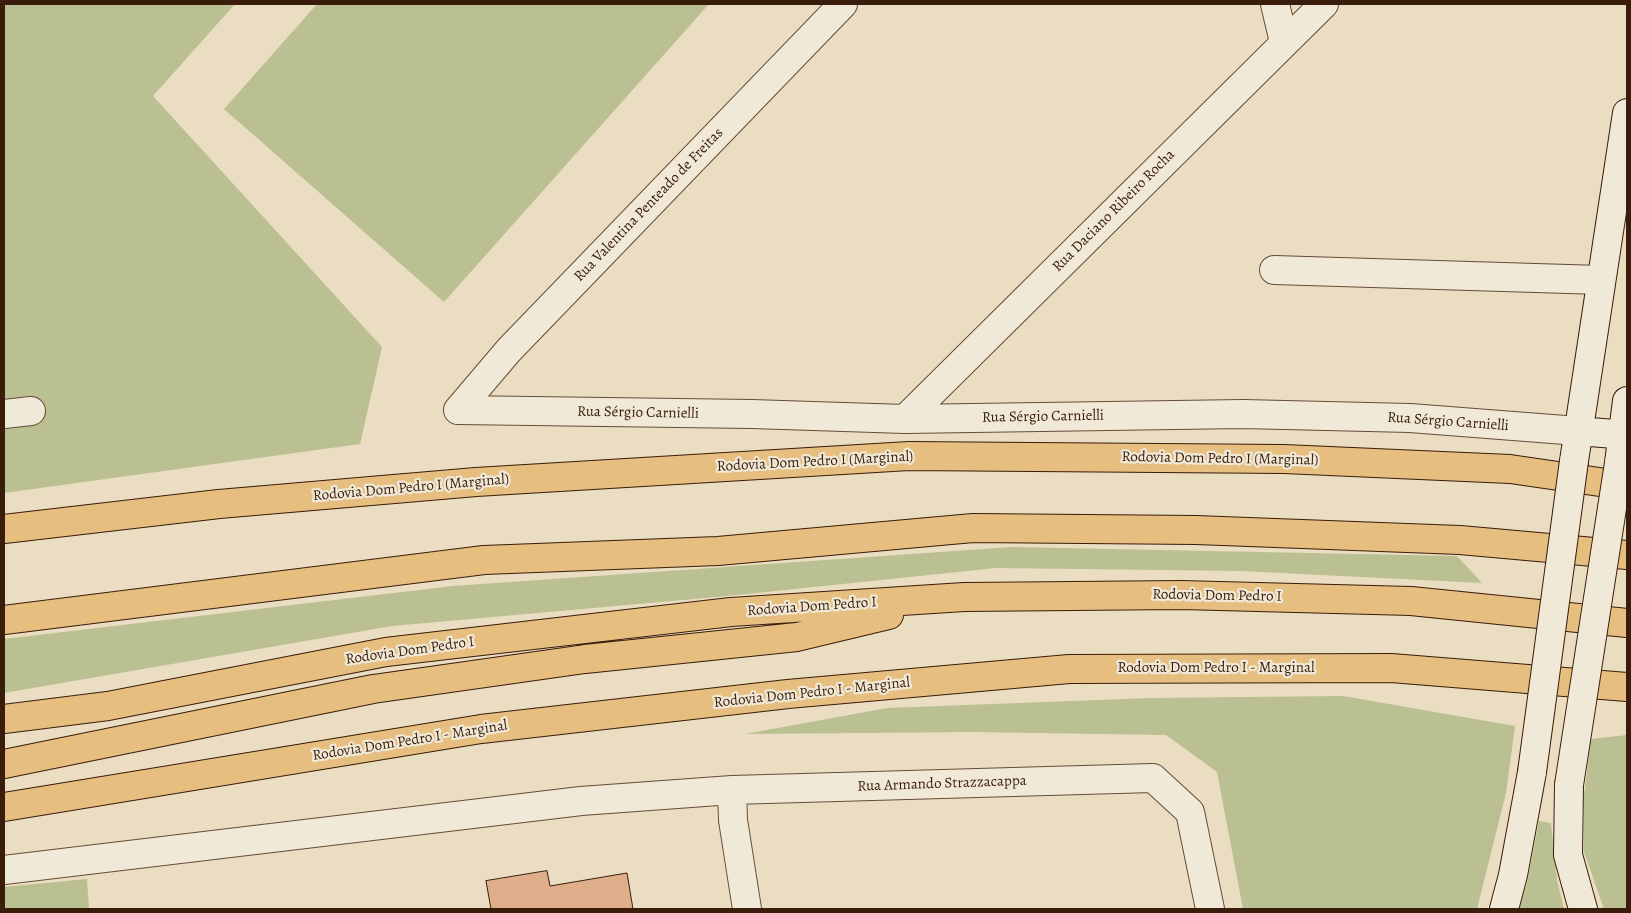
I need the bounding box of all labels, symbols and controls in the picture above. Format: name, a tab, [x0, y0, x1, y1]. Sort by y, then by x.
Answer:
street label: Rua Valentina Penteado de Freitas	[571, 124, 727, 286]
street label: Rua Daciano Ribeiro Rocha	[1049, 146, 1179, 276]
street label: Rua Sérgio Carnielli	[577, 403, 699, 423]
street label: Rua Sérgio Carnielli	[982, 407, 1104, 427]
street label: Rua Sérgio Carnielli	[1387, 409, 1509, 435]
street label: Rodovia Dom Pedro I (Marginal)	[716, 448, 914, 476]
street label: Rodovia Dom Pedro I (Marginal)	[1121, 448, 1319, 470]
street label: Rodovia Dom Pedro I (Marginal)	[312, 470, 510, 506]
street label: Rodovia Dom Pedro I	[1152, 586, 1282, 606]
street label: Rodovia Dom Pedro I	[747, 594, 877, 620]
street label: Rodovia Dom Pedro I	[345, 633, 475, 669]
street label: Rodovia Dom Pedro I - Marginal	[1117, 659, 1315, 677]
street label: Rodovia Dom Pedro I - Marginal	[713, 674, 911, 712]
street label: Rodovia Dom Pedro I - Marginal	[311, 717, 509, 765]
street label: Rua Armando Strazzacappa	[857, 772, 1027, 796]

